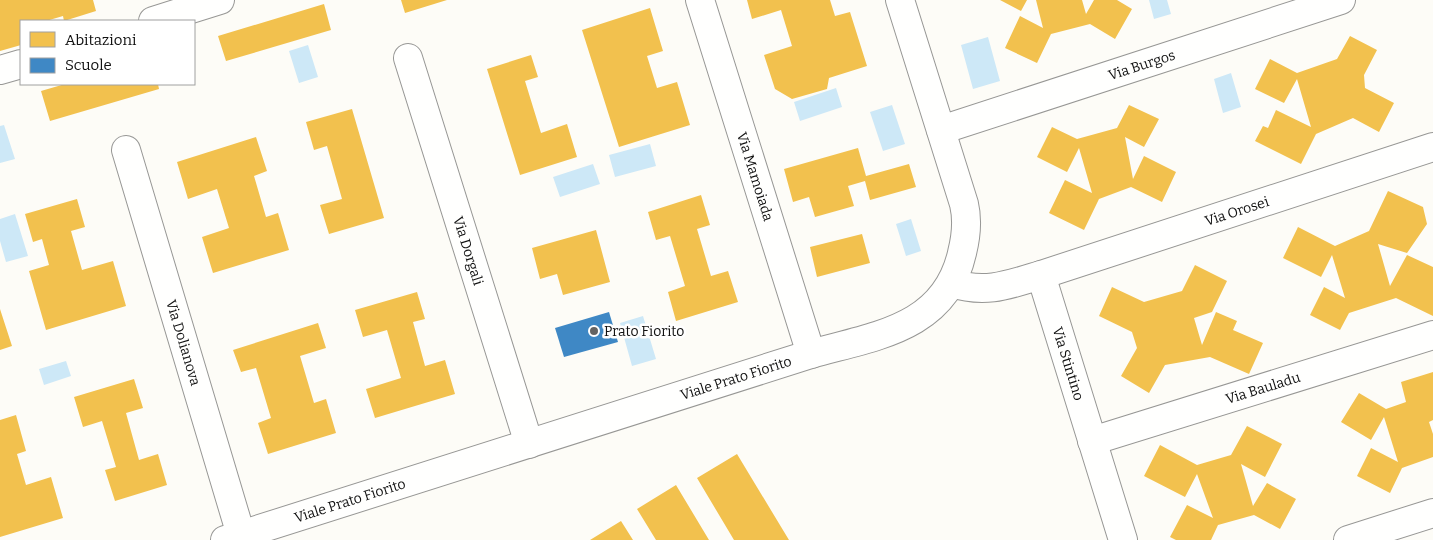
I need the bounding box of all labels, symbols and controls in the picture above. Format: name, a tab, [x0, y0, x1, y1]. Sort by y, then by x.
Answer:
legend	[20, 20, 195, 85]
text: Abitazioni	[65, 31, 137, 49]
street label: Via Burgos	[1106, 46, 1177, 84]
text: Scuole	[65, 56, 112, 74]
street label: Via Mamoiada	[733, 130, 777, 224]
street label: Via Orosei	[1203, 193, 1271, 230]
street label: Via Dorgali	[449, 214, 487, 287]
street label: Via Dolianova	[162, 298, 204, 388]
place label: Prato Fiorito	[604, 323, 684, 340]
marker: Prato Fiorito	[588, 325, 600, 337]
street label: Via Stintino	[1049, 325, 1087, 403]
street label: Viale Prato Fiorito	[678, 353, 794, 404]
street label: Via Bauladu	[1224, 369, 1303, 408]
street label: Viale Prato Fiorito	[292, 475, 408, 526]

